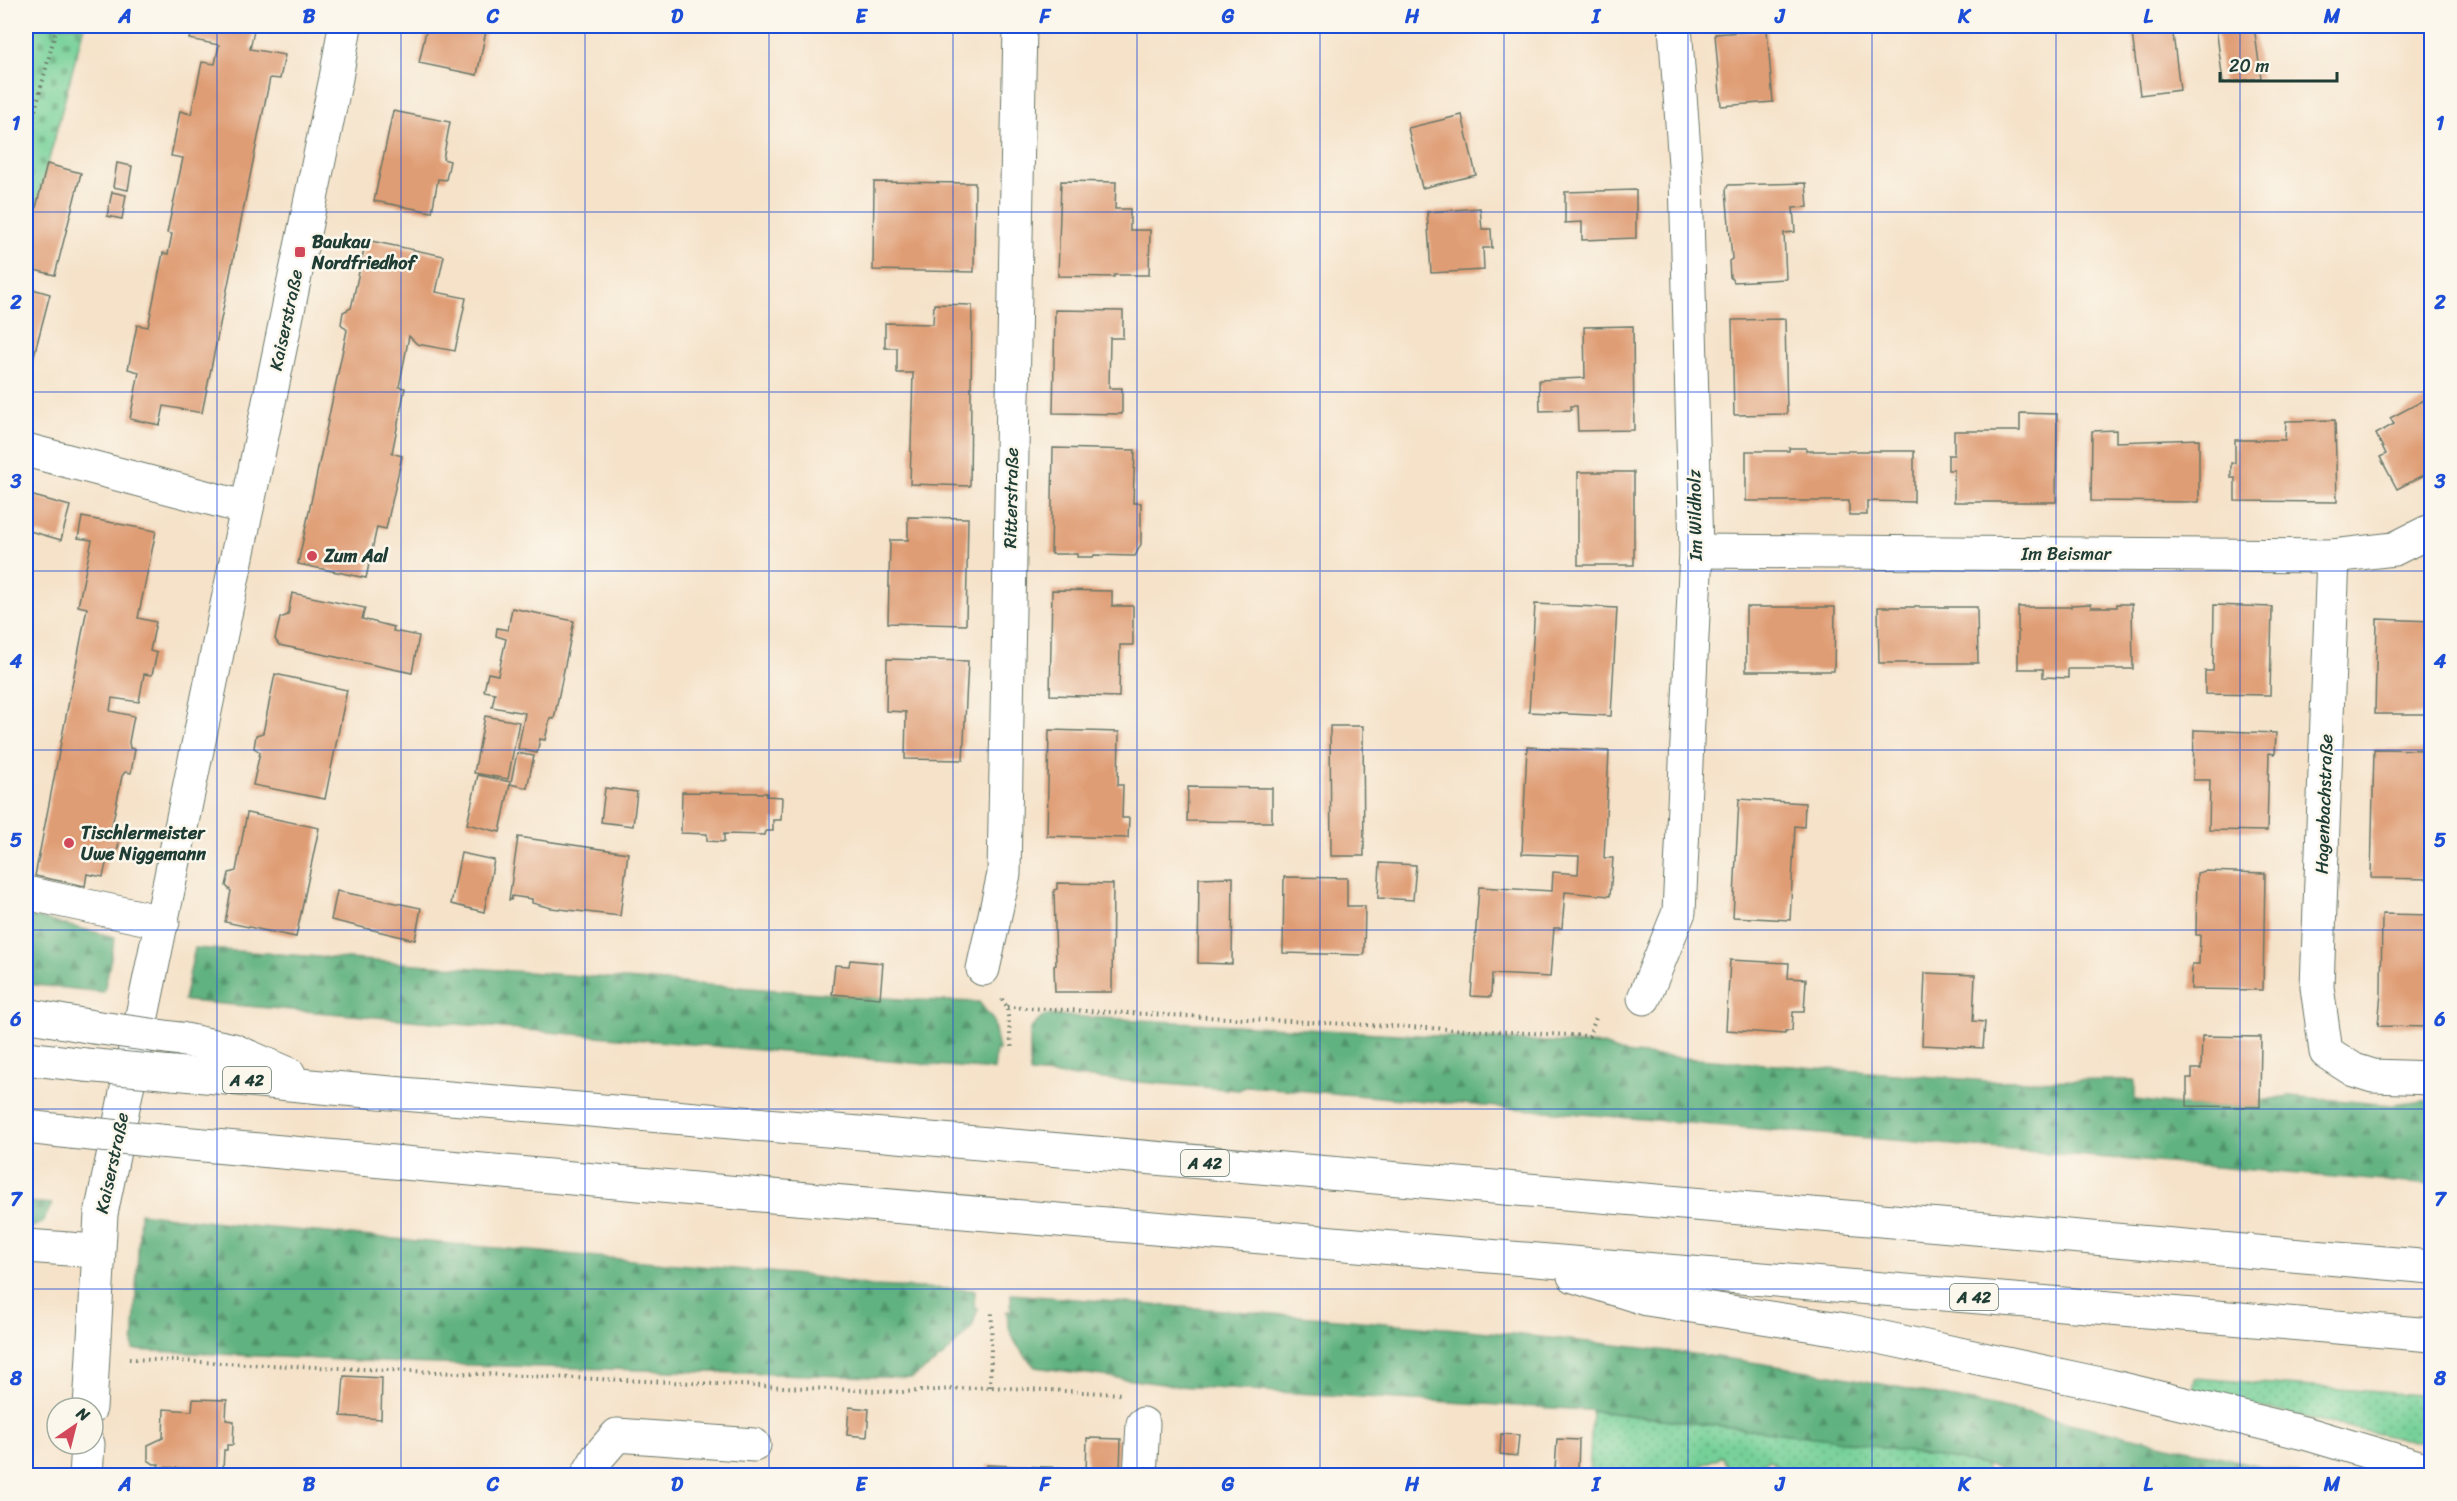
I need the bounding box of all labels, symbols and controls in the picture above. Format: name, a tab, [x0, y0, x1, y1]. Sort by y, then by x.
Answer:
text: A	[117, 0, 132, 34]
text: B	[303, 0, 316, 34]
text: C	[486, 0, 500, 34]
text: D	[671, 0, 684, 34]
text: E	[855, 0, 868, 34]
text: F	[1039, 0, 1052, 34]
text: G	[1221, 0, 1235, 34]
text: H	[1404, 0, 1420, 34]
text: I	[1591, 0, 1602, 34]
text: J	[1774, 0, 1786, 34]
text: K	[1957, 0, 1972, 34]
text: L	[2143, 0, 2153, 34]
text: M	[2323, 0, 2341, 34]
scale bar	[2220, 45, 2337, 83]
text: 20 m	[2229, 50, 2269, 82]
text: 1	[12, 106, 21, 141]
text: 1	[2436, 106, 2445, 141]
place label: Baukau Nordfriedhof	[311, 226, 418, 279]
marker: Baukau Nordfriedhof	[293, 245, 307, 259]
street label: Kaiserstraße	[260, 266, 312, 374]
text: 2	[9, 285, 22, 320]
text: 2	[2433, 285, 2446, 320]
street label: Ritterstraße	[994, 447, 1028, 549]
text: 3	[10, 464, 22, 499]
text: 3	[2434, 464, 2446, 499]
street label: Im Wildholz	[1678, 469, 1712, 562]
street label: Im Beismar	[2020, 538, 2112, 570]
place label: Zum Aal	[323, 540, 389, 572]
marker: Zum Aal	[305, 549, 319, 563]
text: 4	[9, 644, 23, 679]
text: 4	[2433, 644, 2447, 679]
street label: Hagenbachstraße	[2306, 733, 2342, 875]
place label: Tischlermeister Uwe Niggemann	[81, 817, 206, 870]
text: 5	[10, 823, 22, 858]
text: 5	[2434, 823, 2446, 858]
marker: Tischlermeister Uwe Niggemann	[62, 836, 76, 850]
text: 6	[9, 1002, 22, 1037]
text: 6	[2433, 1002, 2446, 1037]
road number: A 42	[223, 1067, 271, 1093]
street label: Kaiserstraße	[86, 1109, 138, 1217]
road number: A 42	[1181, 1150, 1229, 1176]
text: 7	[10, 1182, 23, 1217]
text: 7	[2434, 1182, 2447, 1217]
road number: A 42	[1950, 1284, 1998, 1310]
text: 8	[9, 1361, 23, 1396]
text: 8	[2433, 1361, 2447, 1396]
north arrow	[45, 1396, 105, 1456]
text: N	[70, 1398, 97, 1430]
text: A	[117, 1467, 132, 1501]
text: B	[303, 1467, 316, 1501]
text: C	[486, 1467, 500, 1501]
text: D	[671, 1467, 684, 1501]
text: E	[855, 1467, 868, 1501]
text: F	[1039, 1467, 1052, 1501]
text: G	[1221, 1467, 1235, 1501]
text: H	[1404, 1467, 1420, 1501]
text: I	[1591, 1467, 1602, 1501]
text: J	[1774, 1467, 1786, 1501]
text: K	[1957, 1467, 1972, 1501]
text: L	[2143, 1467, 2153, 1501]
text: M	[2323, 1467, 2341, 1501]

